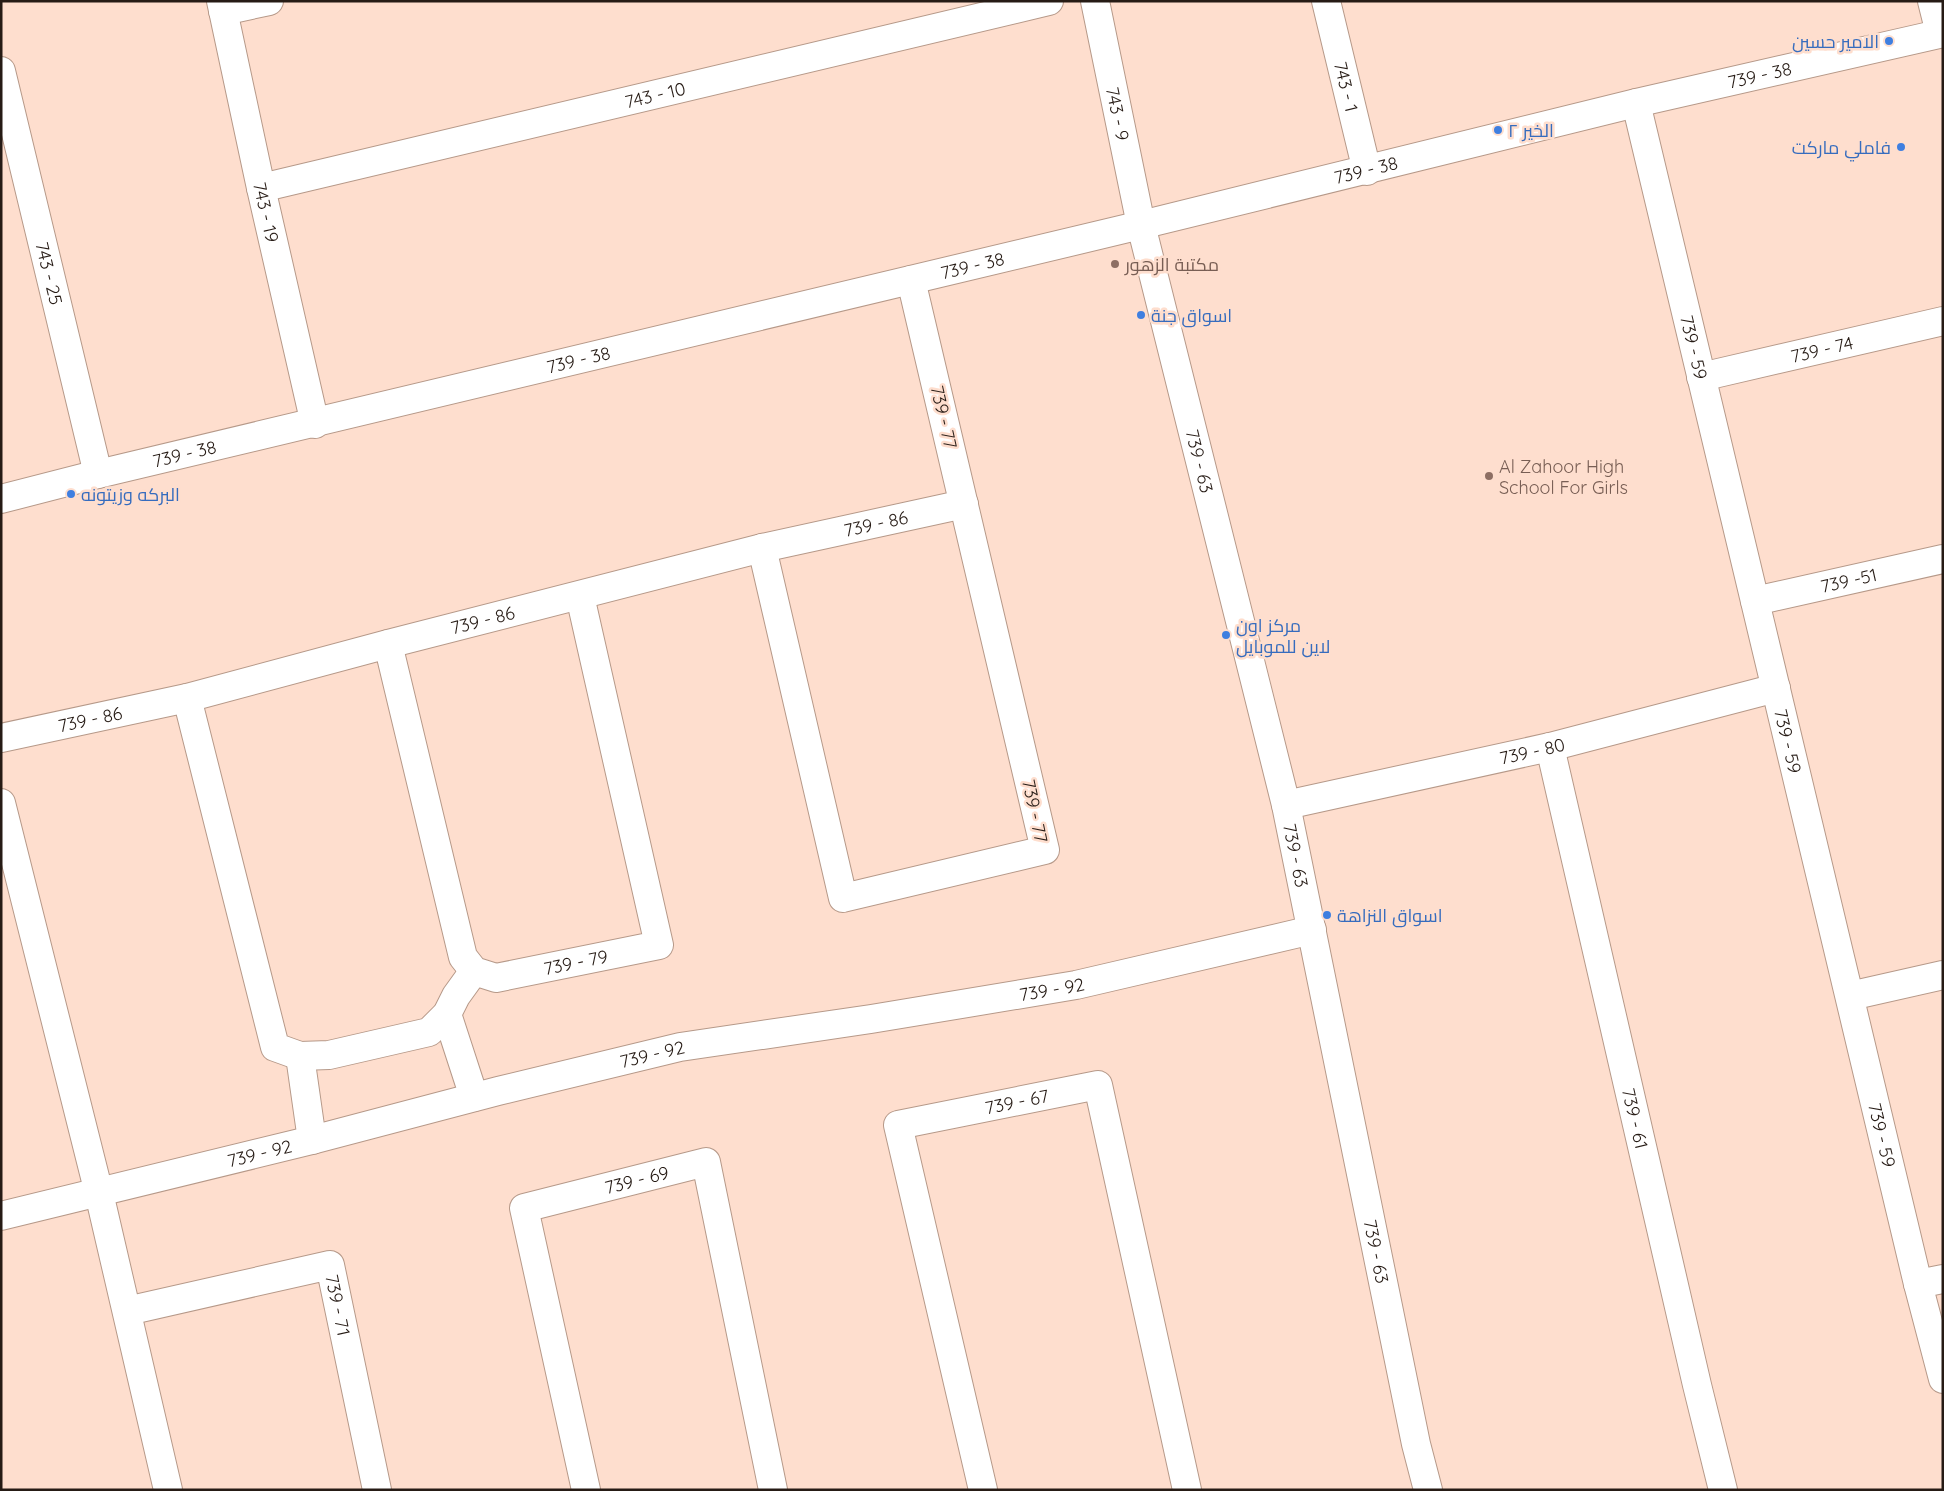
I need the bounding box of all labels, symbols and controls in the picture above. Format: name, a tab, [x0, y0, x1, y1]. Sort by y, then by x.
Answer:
place label: الامير حسين	[1792, 30, 1879, 53]
marker: الامير حسين	[1883, 35, 1895, 47]
street label: 739 - 38	[1725, 56, 1794, 93]
street label: 743 - 1	[1329, 59, 1364, 114]
street label: 743 - 10	[622, 76, 688, 113]
street label: 743 - 9	[1101, 85, 1135, 143]
place label: الخير ٢	[1508, 119, 1554, 142]
marker: الخير ٢	[1492, 124, 1504, 136]
place label: فاملي ماركت	[1792, 136, 1891, 162]
marker: فاملي ماركت	[1895, 141, 1907, 153]
street label: 739 - 38	[1332, 151, 1400, 189]
street label: 743 - 19	[249, 180, 285, 244]
street label: 743 - 25	[31, 239, 68, 307]
street label: 739 - 38	[938, 247, 1006, 284]
place label: مكتبة الزهور	[1124, 253, 1219, 276]
marker: مكتبة الزهور	[1109, 258, 1121, 270]
place label: اسواق جنة	[1151, 304, 1232, 328]
marker: اسواق جنة	[1135, 309, 1147, 321]
street label: 739 - 59	[1676, 313, 1713, 382]
street label: 739 - 74	[1788, 331, 1855, 367]
street label: 739 - 38	[544, 341, 612, 378]
street label: 739 - 77	[926, 383, 962, 451]
street label: 739 - 63	[1181, 427, 1219, 495]
street label: 739 - 38	[150, 435, 219, 472]
place label: Al Zahoor High School For Girls	[1499, 455, 1628, 499]
marker: Al Zahoor High School For Girls	[1483, 470, 1495, 482]
place label: البركه وزيتونه	[81, 483, 180, 506]
marker: البركه وزيتونه	[65, 488, 77, 500]
street label: 739 - 86	[842, 505, 910, 541]
street label: 739 -51	[1818, 563, 1879, 598]
street label: 739 - 86	[448, 600, 517, 639]
place label: مركز اون لاين للموبايل	[1236, 614, 1330, 658]
marker: مركز اون لاين للموبايل	[1220, 629, 1232, 641]
street label: 739 - 86	[56, 701, 124, 737]
street label: 739 - 59	[1770, 707, 1807, 776]
street label: 739 - 80	[1497, 732, 1567, 769]
street label: 739 - 77	[1017, 777, 1053, 845]
street label: 739 - 63	[1279, 821, 1314, 889]
place label: اسواق النزاهة	[1337, 904, 1442, 928]
marker: اسواق النزاهة	[1321, 909, 1333, 921]
street label: 739 - 79	[542, 944, 610, 980]
street label: 739 - 92	[1017, 972, 1087, 1006]
street label: 739 - 92	[617, 1035, 687, 1073]
street label: 739 - 67	[983, 1084, 1051, 1119]
street label: 739 - 61	[1617, 1086, 1654, 1151]
street label: 739 - 59	[1864, 1100, 1901, 1169]
street label: 739 - 92	[225, 1134, 294, 1172]
street label: 739 - 69	[602, 1160, 671, 1199]
street label: 739 - 63	[1359, 1217, 1395, 1285]
street label: 739 - 71	[321, 1272, 356, 1338]

